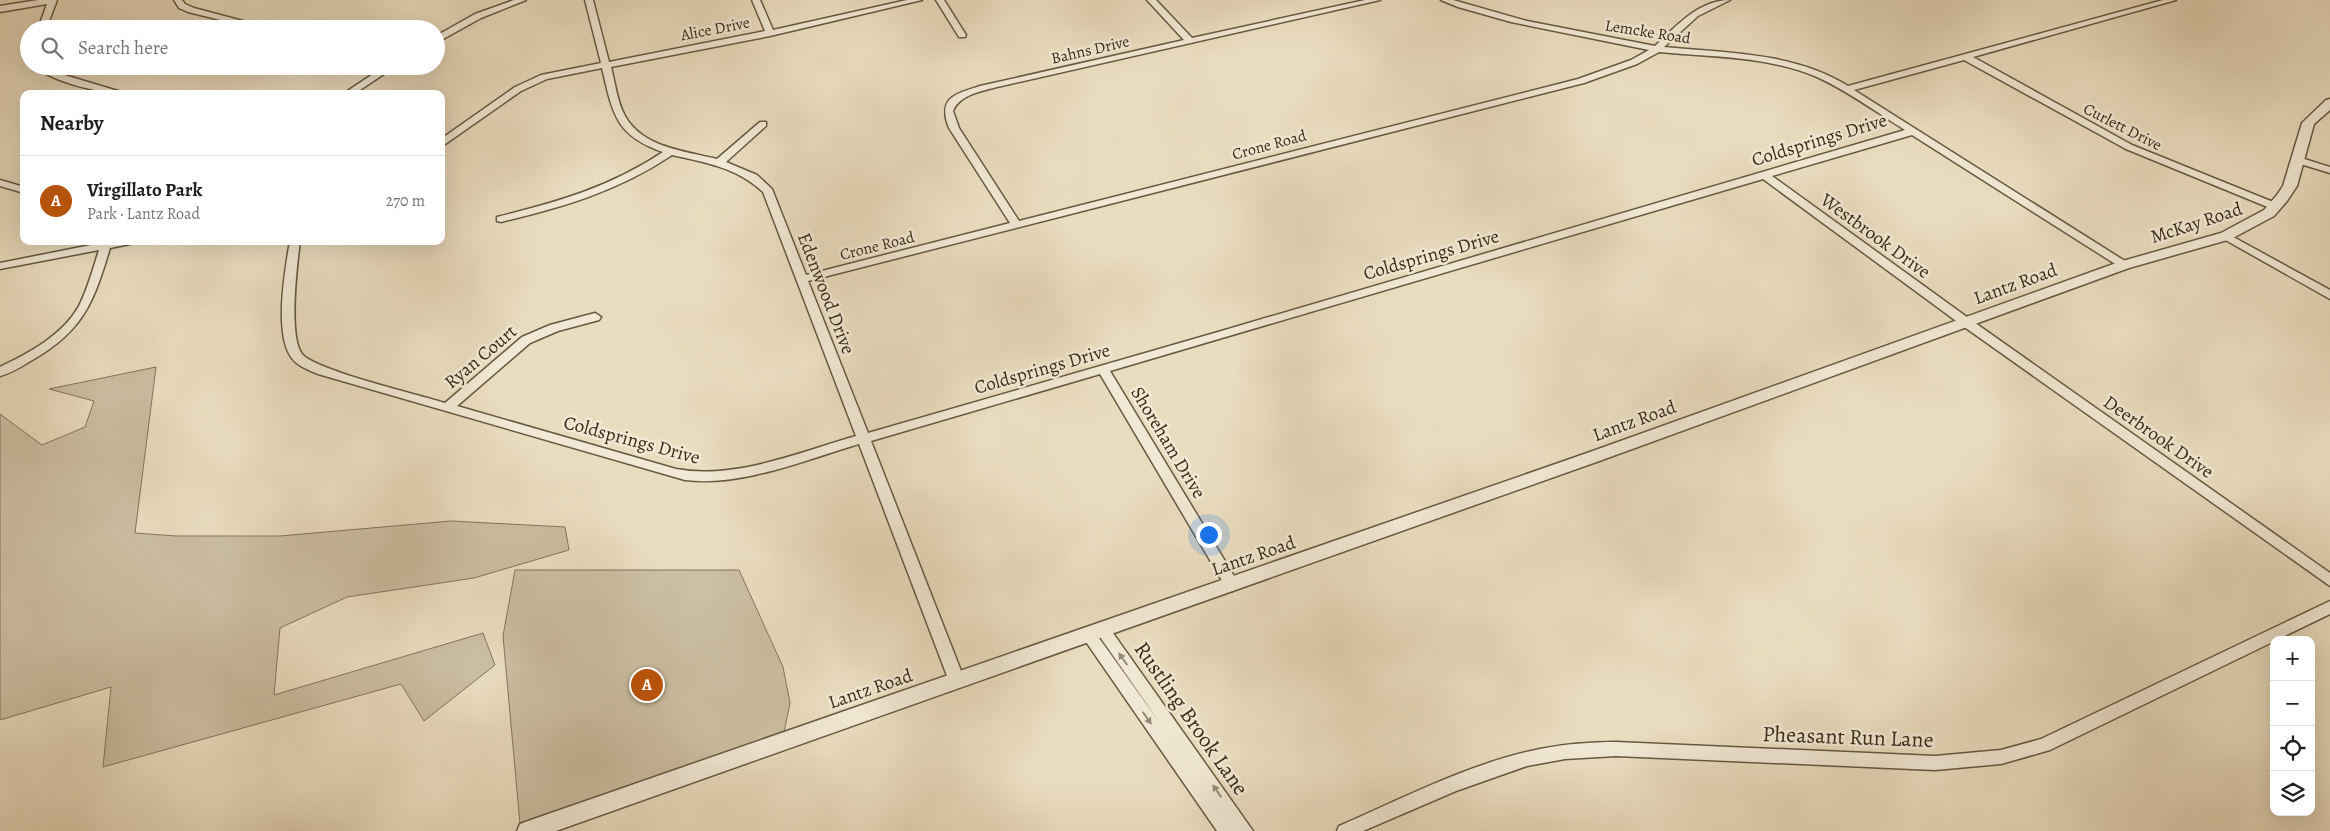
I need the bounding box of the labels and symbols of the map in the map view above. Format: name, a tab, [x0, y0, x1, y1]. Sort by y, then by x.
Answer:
street label: Alice Drive	[678, 11, 752, 47]
street label: Lemcke Road	[1603, 14, 1693, 50]
street label: Bahns Drive	[1049, 30, 1132, 70]
street label: Curlett Drive	[2079, 98, 2166, 156]
street label: Coldsprings Drive	[1748, 107, 1890, 173]
street label: Crone Road	[1230, 124, 1309, 165]
street label: Westbrook Drive	[1814, 186, 1936, 285]
street label: McKay Road	[2147, 196, 2246, 250]
street label: Coldsprings Drive	[1360, 223, 1502, 287]
street label: Crone Road	[838, 226, 917, 266]
street label: Edenwood Drive	[791, 229, 861, 358]
street label: Lantz Road	[1970, 257, 2062, 311]
street label: Ryan Court	[439, 319, 522, 395]
street label: Coldsprings Drive	[971, 337, 1113, 401]
street label: Shoreham Drive	[1124, 382, 1212, 503]
street label: Deerbrook Drive	[2098, 389, 2219, 485]
street label: Lantz Road	[1589, 394, 1681, 448]
street label: Coldsprings Drive	[561, 409, 703, 471]
your location	[1196, 522, 1222, 548]
street label: Lantz Road	[1208, 529, 1300, 582]
street label: Rustling Brook Lane	[1127, 636, 1256, 801]
one-way arrow	[1118, 652, 1128, 665]
street label: Lantz Road	[825, 662, 917, 715]
pin: A	[631, 666, 663, 704]
one-way arrow	[1142, 711, 1152, 725]
street label: Pheasant Run Lane	[1762, 719, 1934, 755]
one-way arrow	[1212, 784, 1222, 798]

